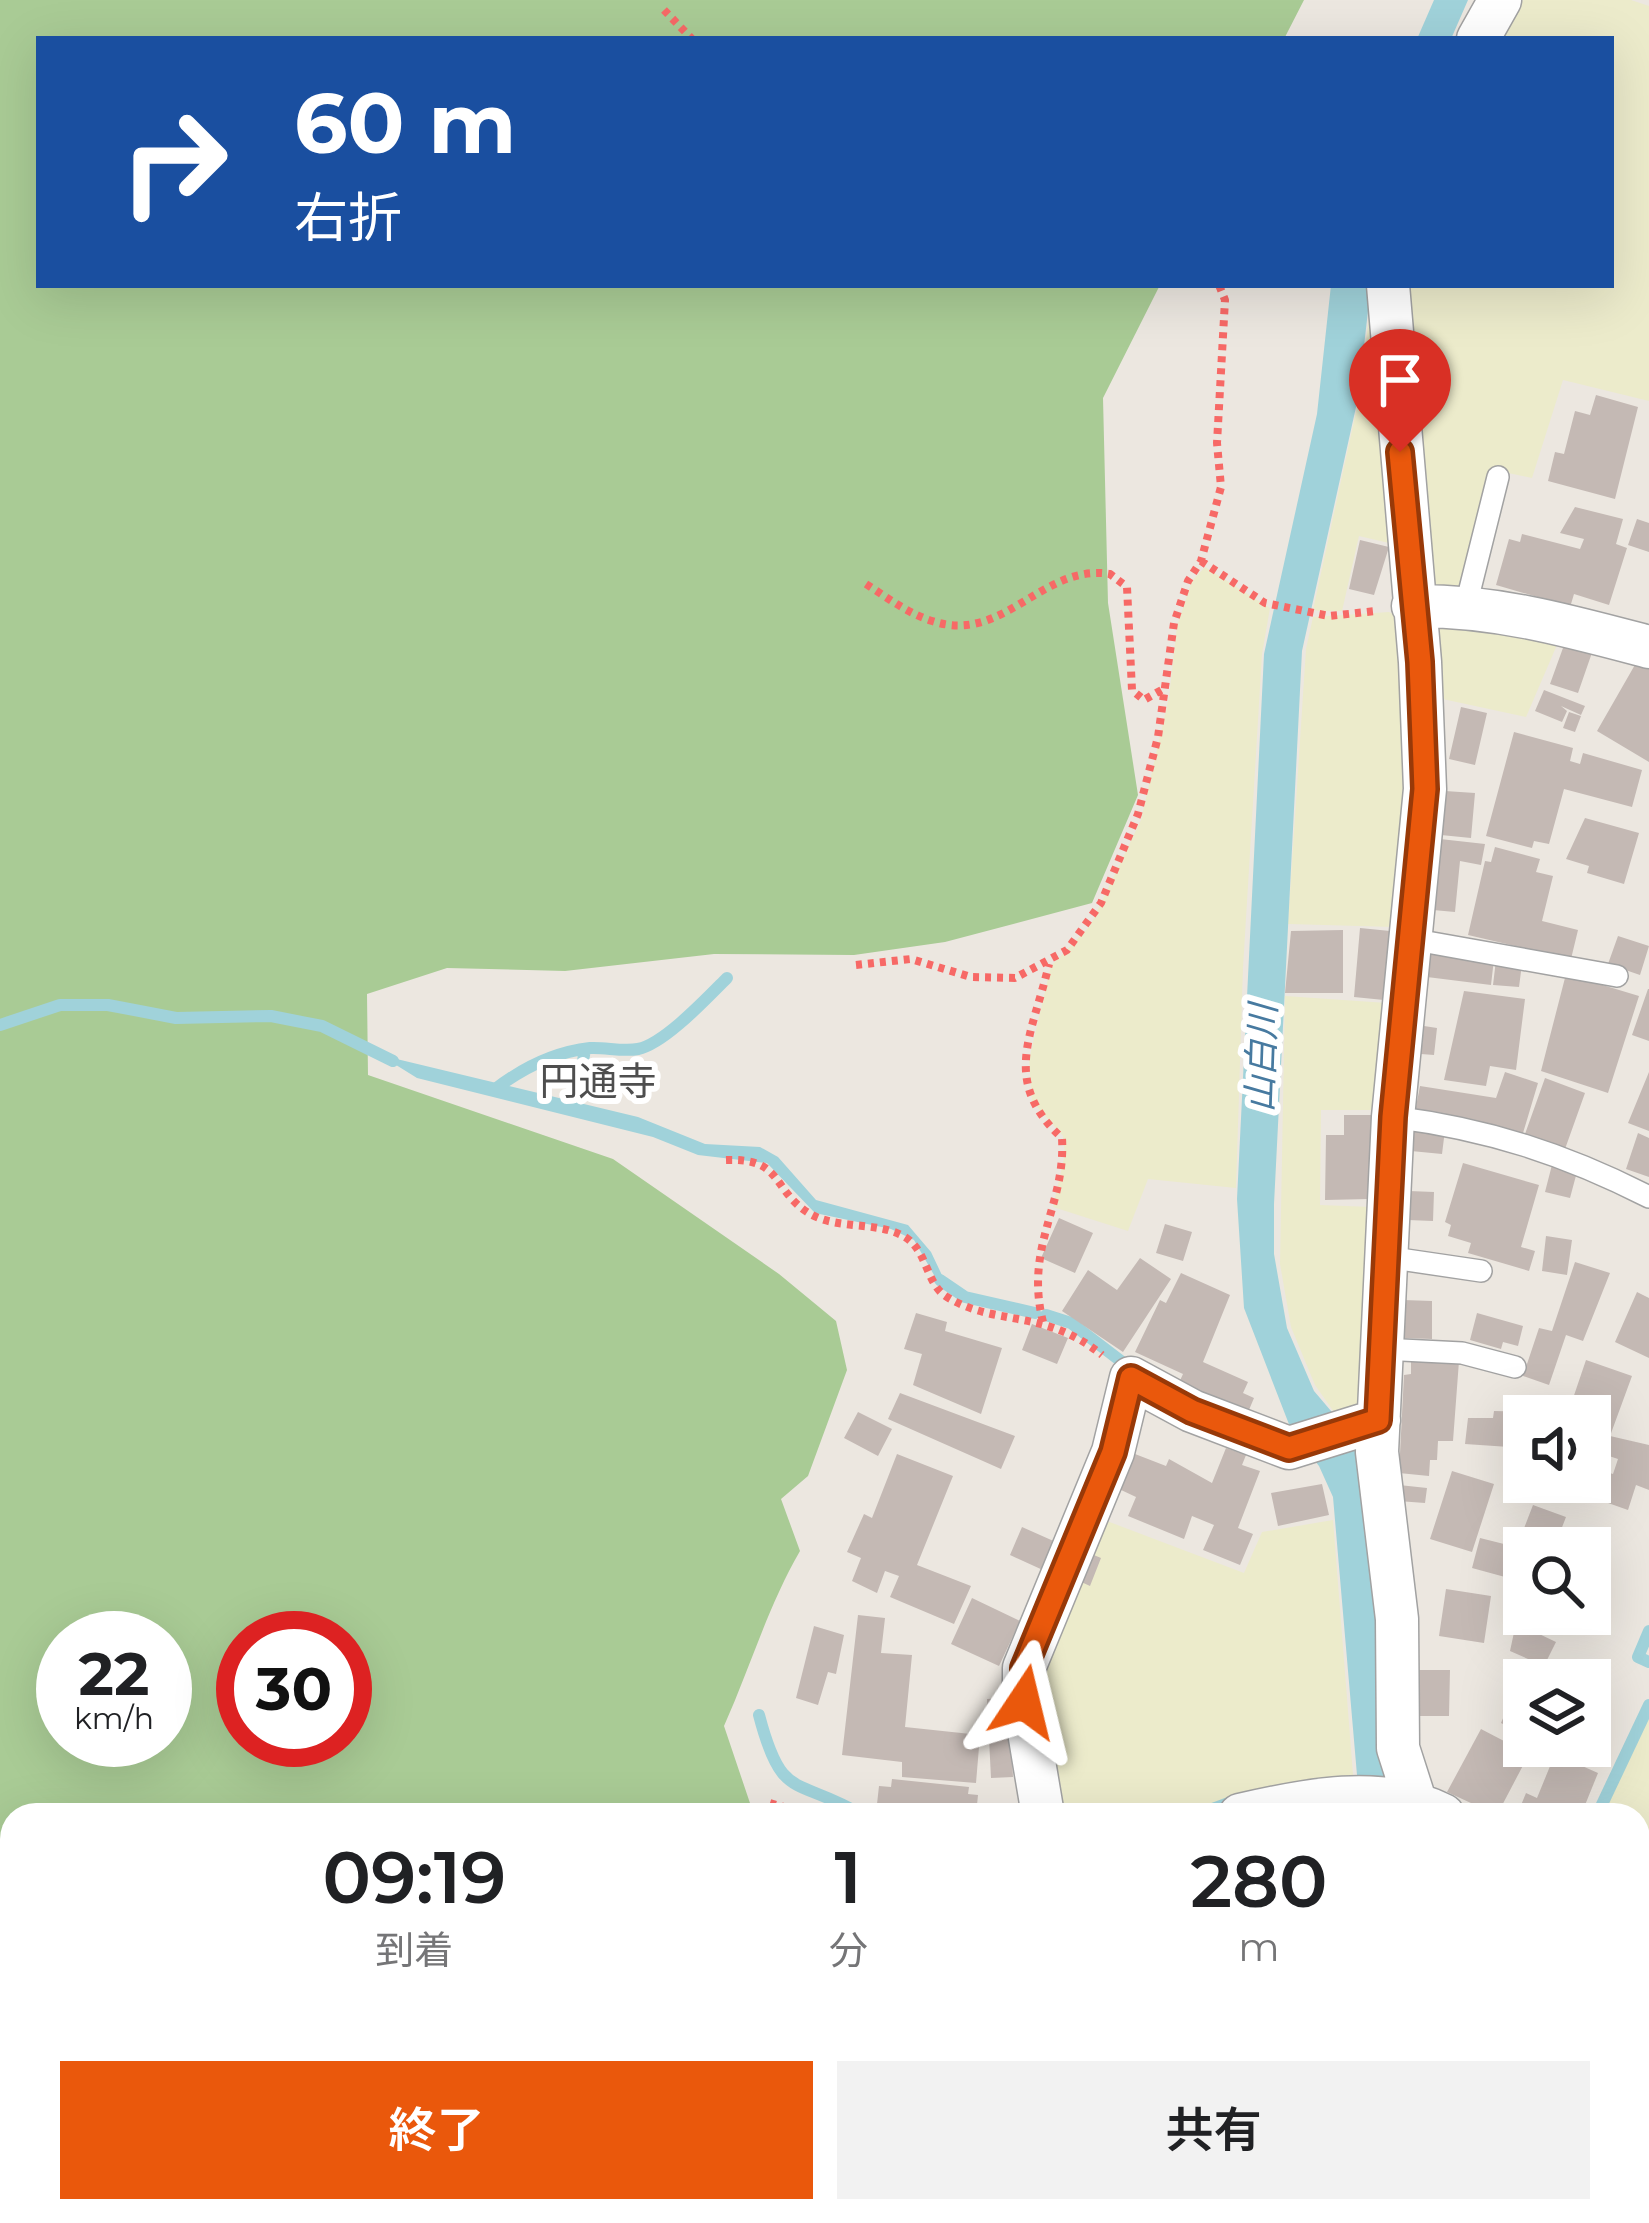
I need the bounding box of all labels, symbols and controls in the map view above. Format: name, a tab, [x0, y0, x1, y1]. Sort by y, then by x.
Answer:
text: 60 m	[294, 72, 516, 174]
icon: right	[96, 84, 252, 240]
text: 右折	[294, 185, 402, 251]
pin	[1349, 329, 1451, 452]
icon: arrive	[1367, 347, 1433, 413]
water label: 山白川	[1237, 999, 1285, 1113]
district label: 円通寺	[539, 1057, 657, 1105]
map controls	[1503, 1395, 1611, 1767]
button: sound	[1503, 1395, 1611, 1503]
button: search	[1503, 1527, 1611, 1635]
speed limit sign: 30	[216, 1611, 372, 1767]
text: 22	[79, 1637, 149, 1710]
position arrow	[961, 1639, 1087, 1765]
button: layers	[1503, 1659, 1611, 1767]
text: km/h	[74, 1700, 154, 1737]
text: 09:19	[322, 1833, 506, 1921]
text: 1	[834, 1833, 862, 1921]
text: 280	[1190, 1837, 1327, 1925]
text: m	[1238, 1923, 1280, 1971]
text: 到着	[375, 1926, 453, 1974]
text: 分	[829, 1926, 868, 1974]
button: 終了	[60, 2061, 813, 2199]
button: 共有	[837, 2061, 1590, 2199]

